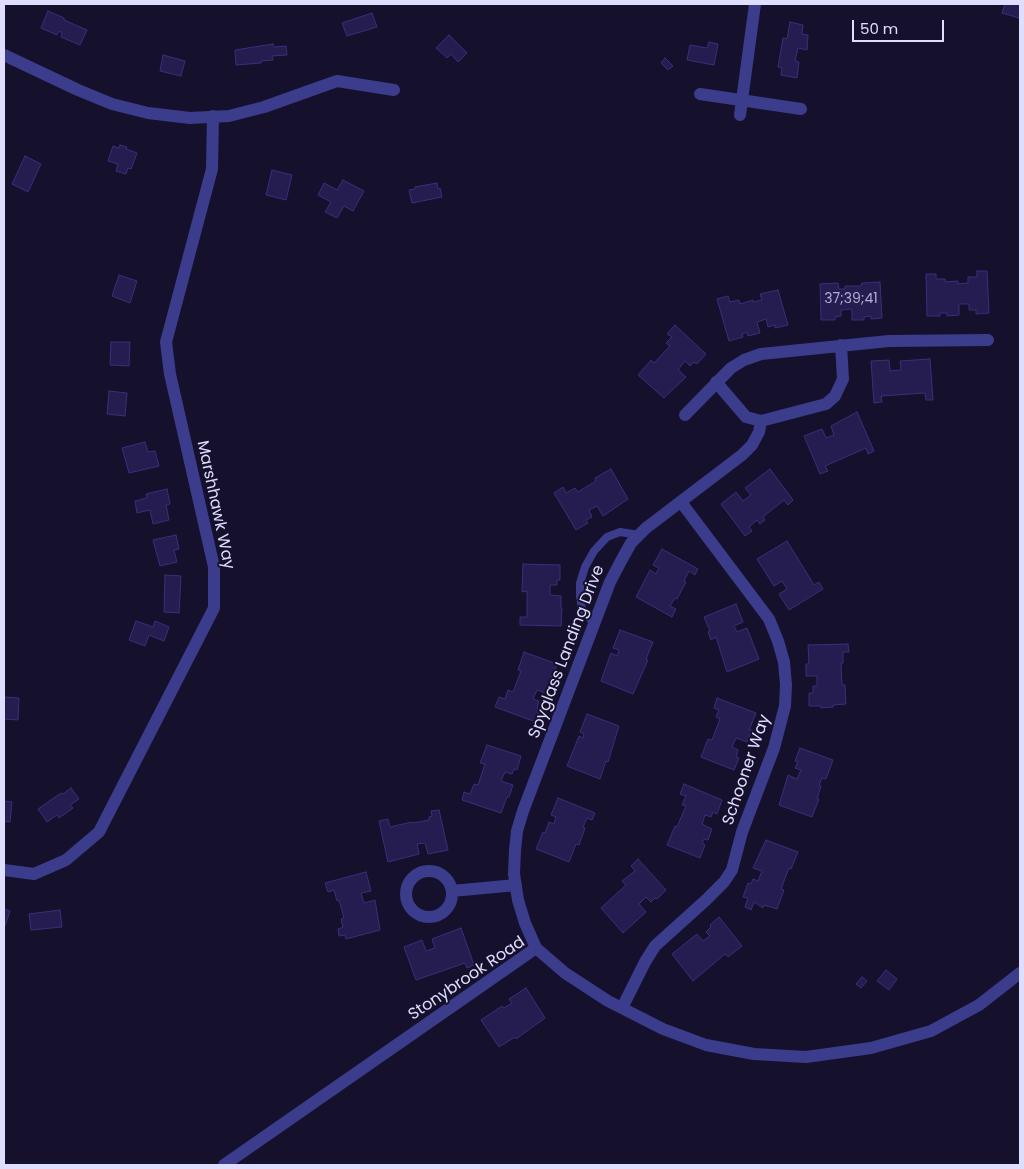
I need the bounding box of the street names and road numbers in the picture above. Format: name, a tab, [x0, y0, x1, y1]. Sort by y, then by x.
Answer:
street label: Marshhawk Way	[192, 439, 238, 571]
street label: Spyglass Landing Drive	[525, 563, 609, 741]
street label: Schooner Way	[719, 712, 775, 828]
street label: Stonybrook Road	[405, 933, 529, 1025]

